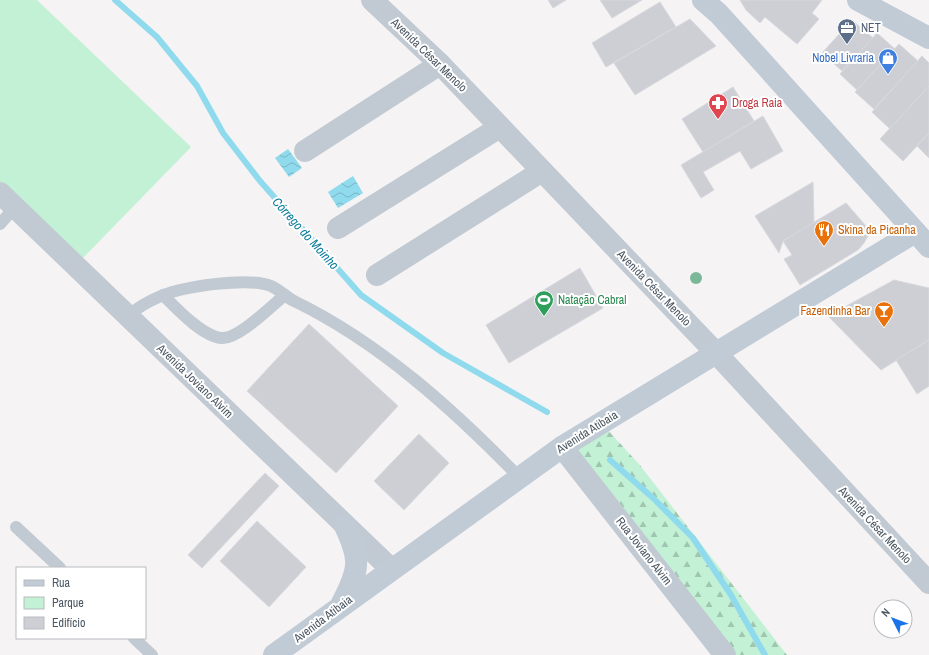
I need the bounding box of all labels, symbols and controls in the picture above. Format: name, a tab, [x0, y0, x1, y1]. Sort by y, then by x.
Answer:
street label: Avenida César Menolo	[387, 14, 471, 95]
office icon: NET	[836, 17, 858, 45]
place label: NET	[861, 20, 881, 36]
shop icon: Nobel Livraria	[877, 47, 899, 75]
place label: Nobel Livraria	[812, 50, 875, 66]
pharmacy icon: Droga Raia	[707, 92, 729, 120]
place label: Droga Raia	[732, 95, 783, 111]
water label: Córrego do Moinho	[269, 194, 343, 273]
restaurant icon: Skina da Picanha	[813, 219, 835, 247]
place label: Skina da Picanha	[838, 222, 916, 238]
street label: Avenida César Menolo	[613, 246, 694, 330]
sports icon: Natação Cabral	[533, 289, 555, 317]
place label: Natação Cabral	[558, 292, 626, 308]
bar icon: Fazendinha Bar	[873, 300, 895, 328]
place label: Fazendinha Bar	[800, 303, 871, 319]
street label: Avenida Joviano Alvim	[153, 340, 237, 421]
street label: Avenida Atibaia	[553, 407, 621, 458]
street label: Avenida César Menolo	[834, 482, 915, 567]
street label: Rua Joviano Alvim	[612, 514, 676, 588]
legend	[16, 567, 146, 639]
text: Rua	[52, 575, 71, 591]
street label: Avenida Atibaia	[290, 591, 356, 647]
text: Parque	[52, 595, 84, 611]
north arrow	[873, 599, 913, 639]
text: N	[878, 605, 893, 619]
text: Edifício	[52, 615, 85, 631]

